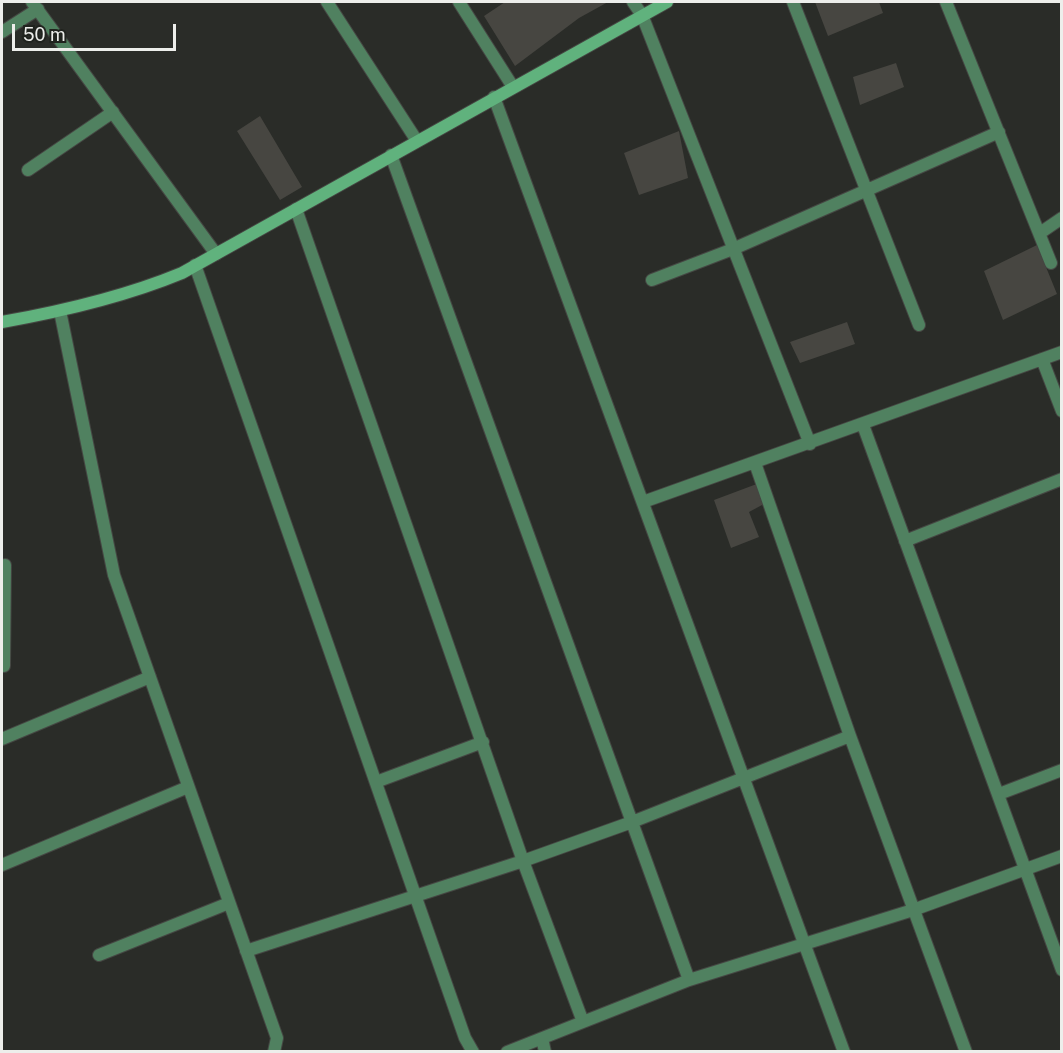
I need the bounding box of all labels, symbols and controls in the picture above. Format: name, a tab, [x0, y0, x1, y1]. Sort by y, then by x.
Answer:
scale bar	[15, 12, 178, 50]
text: 50 m	[23, 24, 66, 45]

